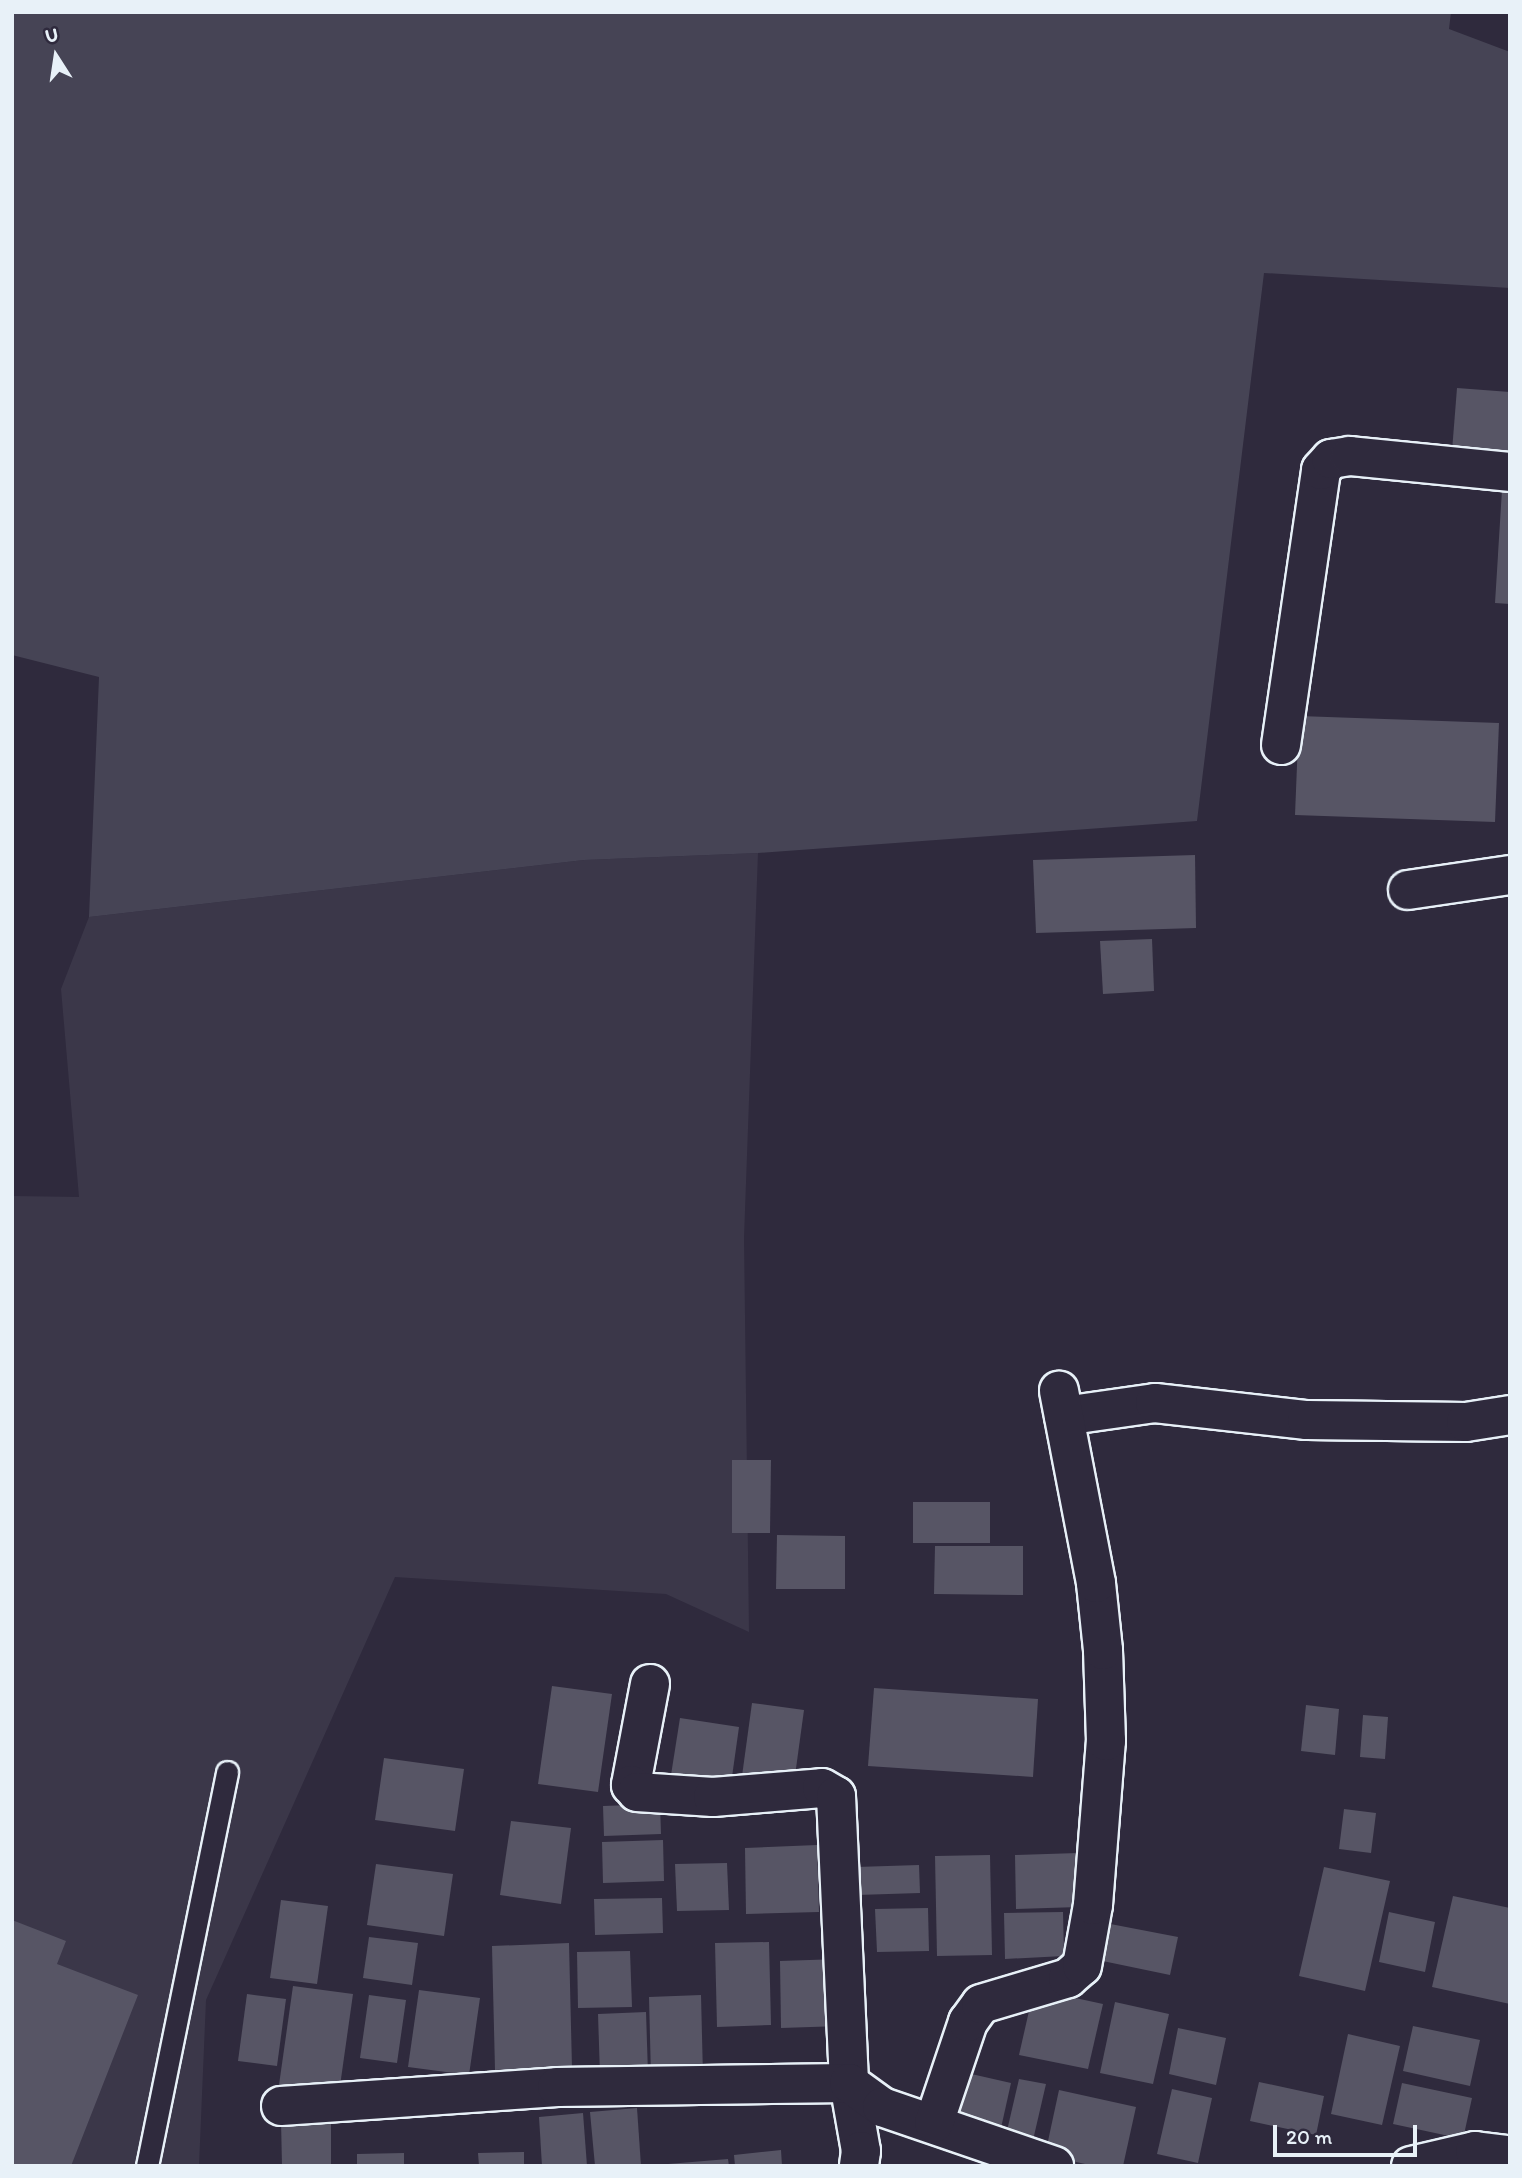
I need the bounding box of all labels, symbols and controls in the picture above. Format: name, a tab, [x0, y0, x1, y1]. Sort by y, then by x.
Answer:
north arrow	[21, 21, 91, 91]
text: U	[43, 22, 60, 48]
scale bar	[1277, 2112, 1420, 2156]
text: 20 m	[1286, 2124, 1332, 2149]

